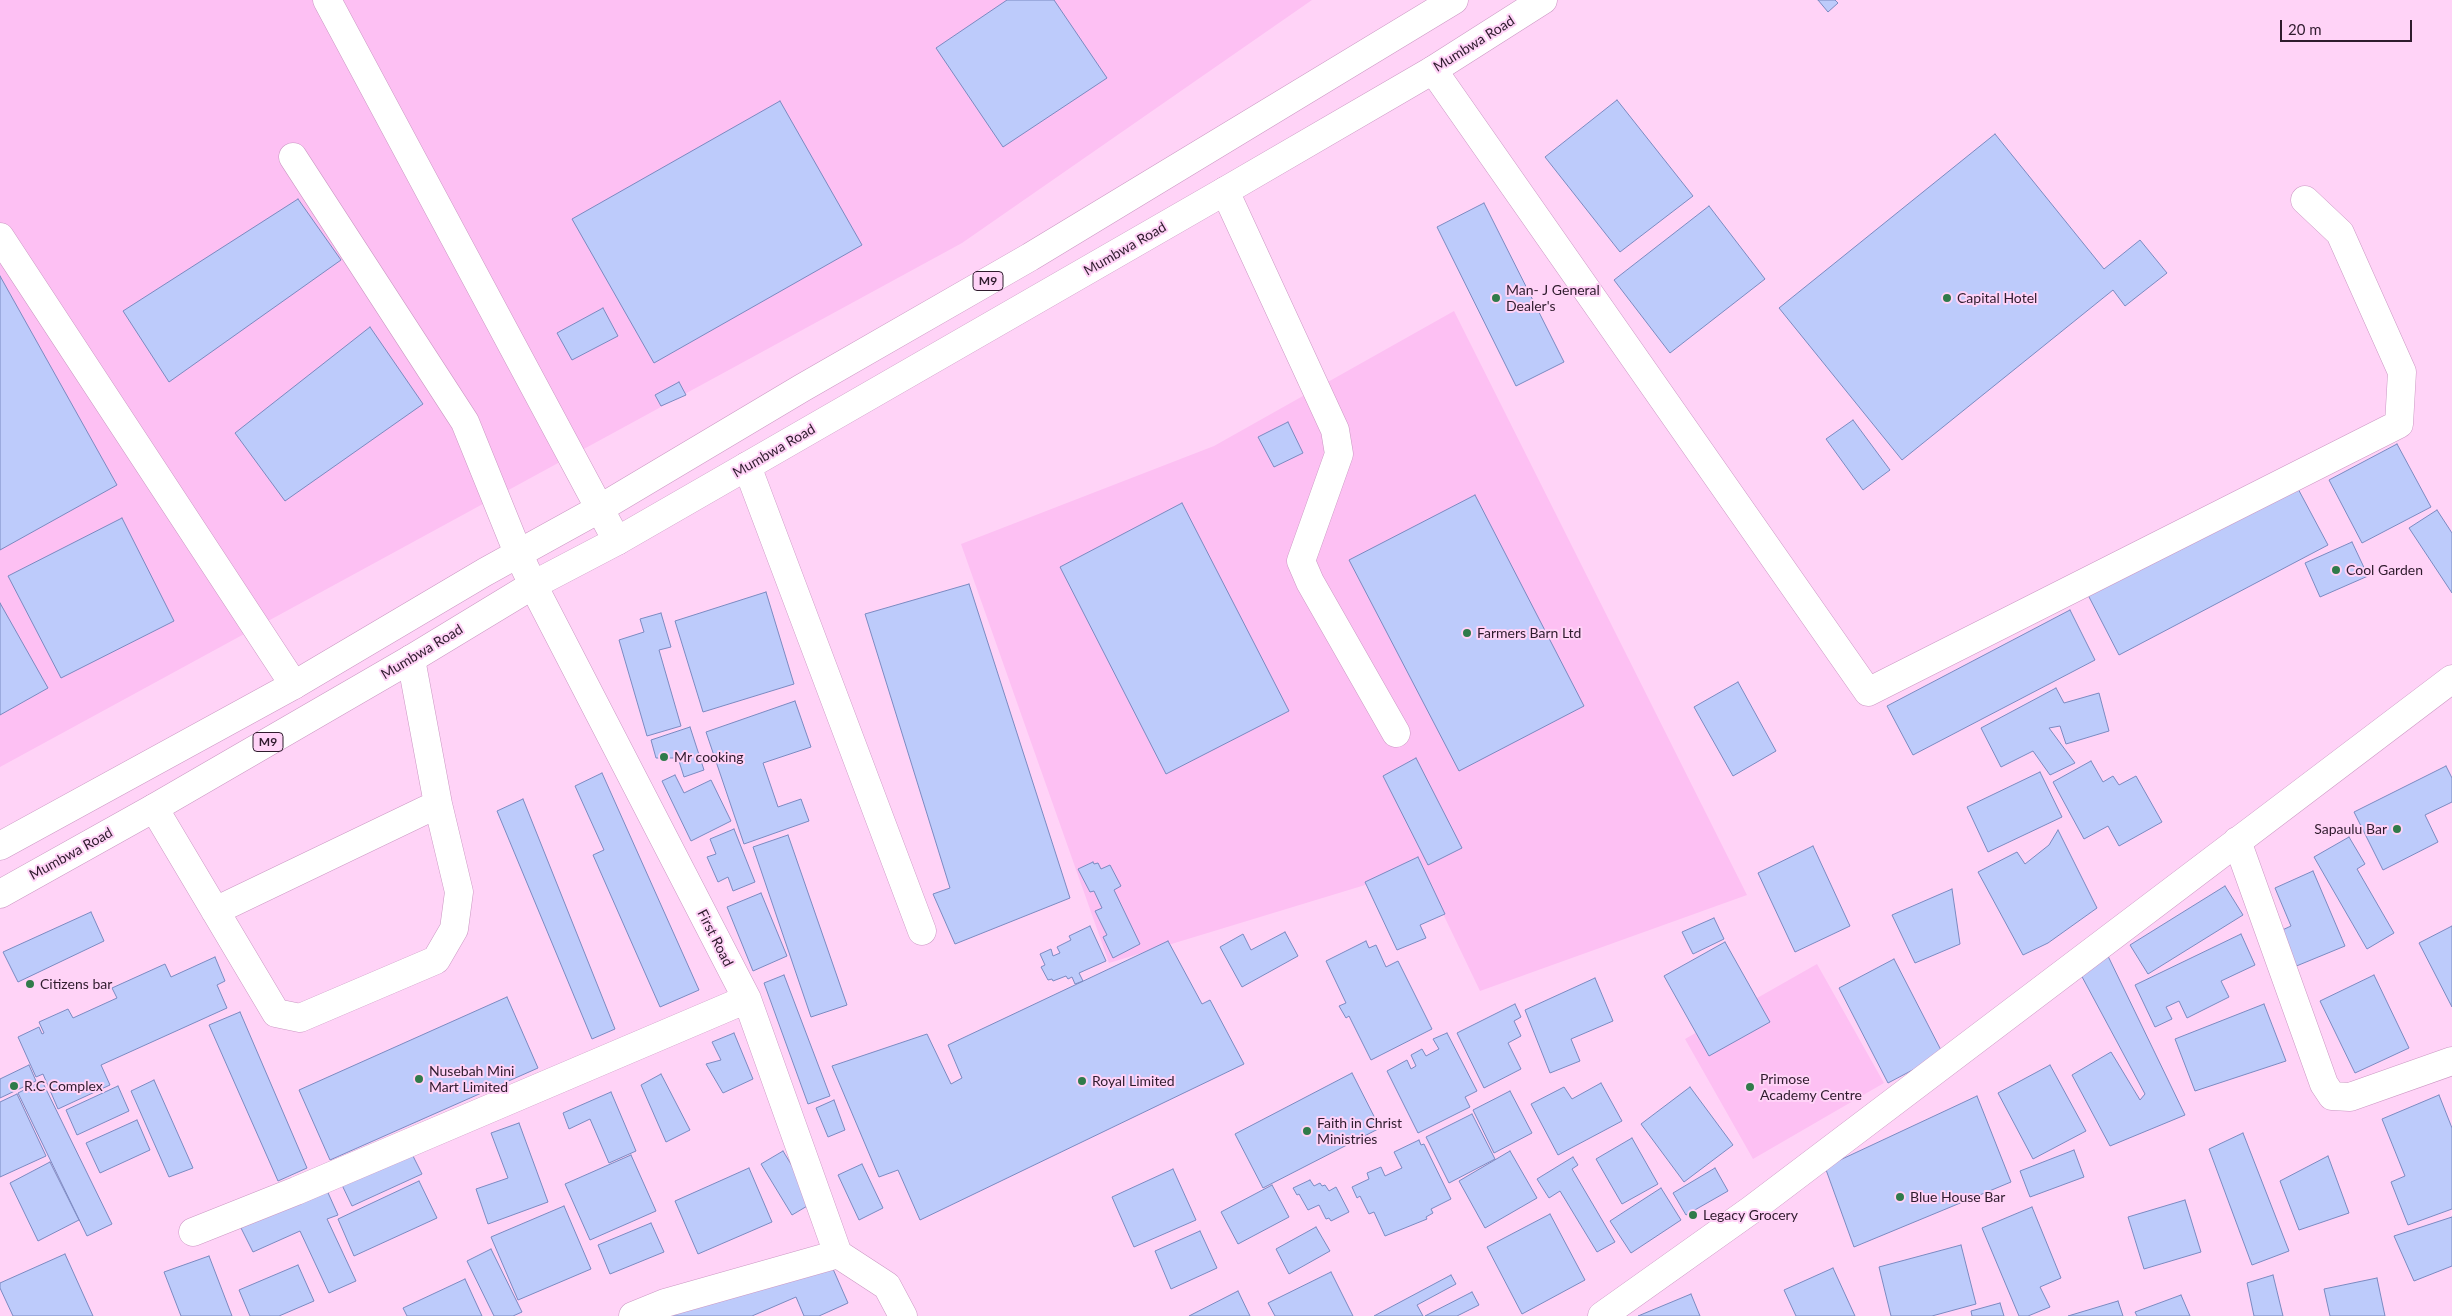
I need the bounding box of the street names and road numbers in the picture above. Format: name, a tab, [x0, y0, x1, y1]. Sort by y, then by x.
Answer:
street label: Mumbwa Road	[1430, 12, 1518, 76]
street label: Mumbwa Road	[1081, 219, 1169, 279]
road number: M9	[973, 272, 1003, 290]
street label: Mumbwa Road	[730, 421, 818, 481]
street label: Mumbwa Road	[378, 621, 466, 683]
road number: M9	[253, 732, 283, 752]
street label: Mumbwa Road	[26, 824, 116, 884]
street label: First Road	[693, 907, 737, 969]

